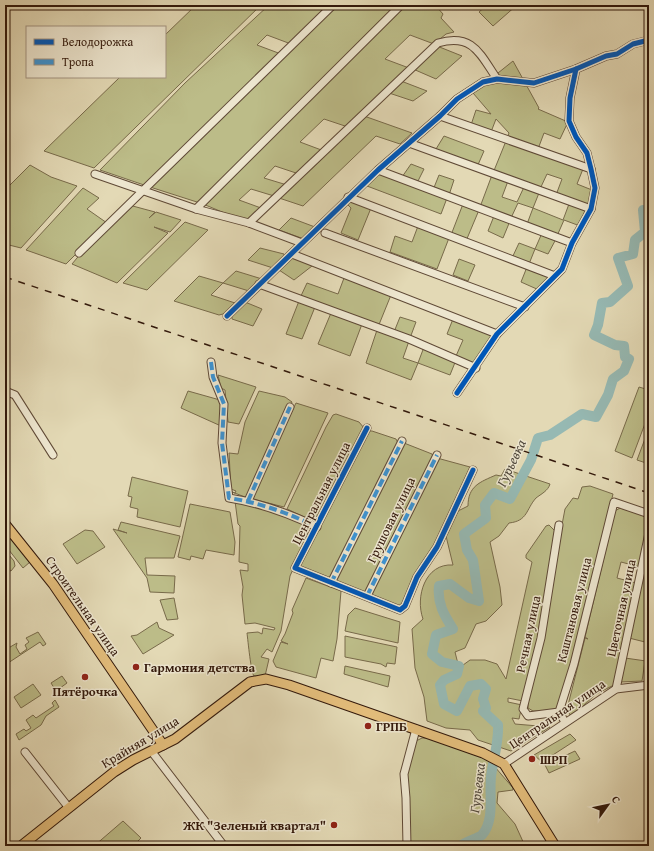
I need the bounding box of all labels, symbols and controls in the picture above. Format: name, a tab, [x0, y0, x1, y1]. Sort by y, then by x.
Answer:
legend	[26, 26, 166, 78]
text: Велодорожка	[62, 33, 133, 50]
text: Тропа	[62, 53, 94, 70]
water label: Гурьевка	[491, 435, 531, 491]
street label: Центральная улица	[287, 438, 355, 548]
street label: Грушовая улица	[362, 473, 420, 566]
street label: Строительная улица	[41, 552, 125, 661]
street label: Каштановая улица	[552, 555, 596, 665]
street label: Цветочная улица	[601, 557, 641, 658]
street label: Речная улица	[511, 593, 546, 674]
place label: Гармония детства	[144, 658, 255, 677]
marker: Гармония детства	[131, 662, 141, 672]
marker: Пятёрочка	[80, 672, 90, 682]
street label: Центральная улица	[505, 674, 610, 753]
place label: Пятёрочка	[52, 682, 118, 701]
street label: Крайняя улица	[98, 711, 183, 773]
place label: ГРПБ	[376, 717, 407, 736]
marker: ГРПБ	[363, 721, 373, 731]
place label: ШРП	[540, 750, 568, 769]
marker: ШРП	[527, 754, 537, 764]
water label: Гурьевка	[464, 761, 490, 815]
north arrow	[588, 785, 628, 825]
text: С	[608, 793, 625, 807]
place label: ЖК "Зеленый квартал"	[182, 816, 326, 835]
marker: ЖК "Зеленый квартал"	[329, 820, 339, 830]

